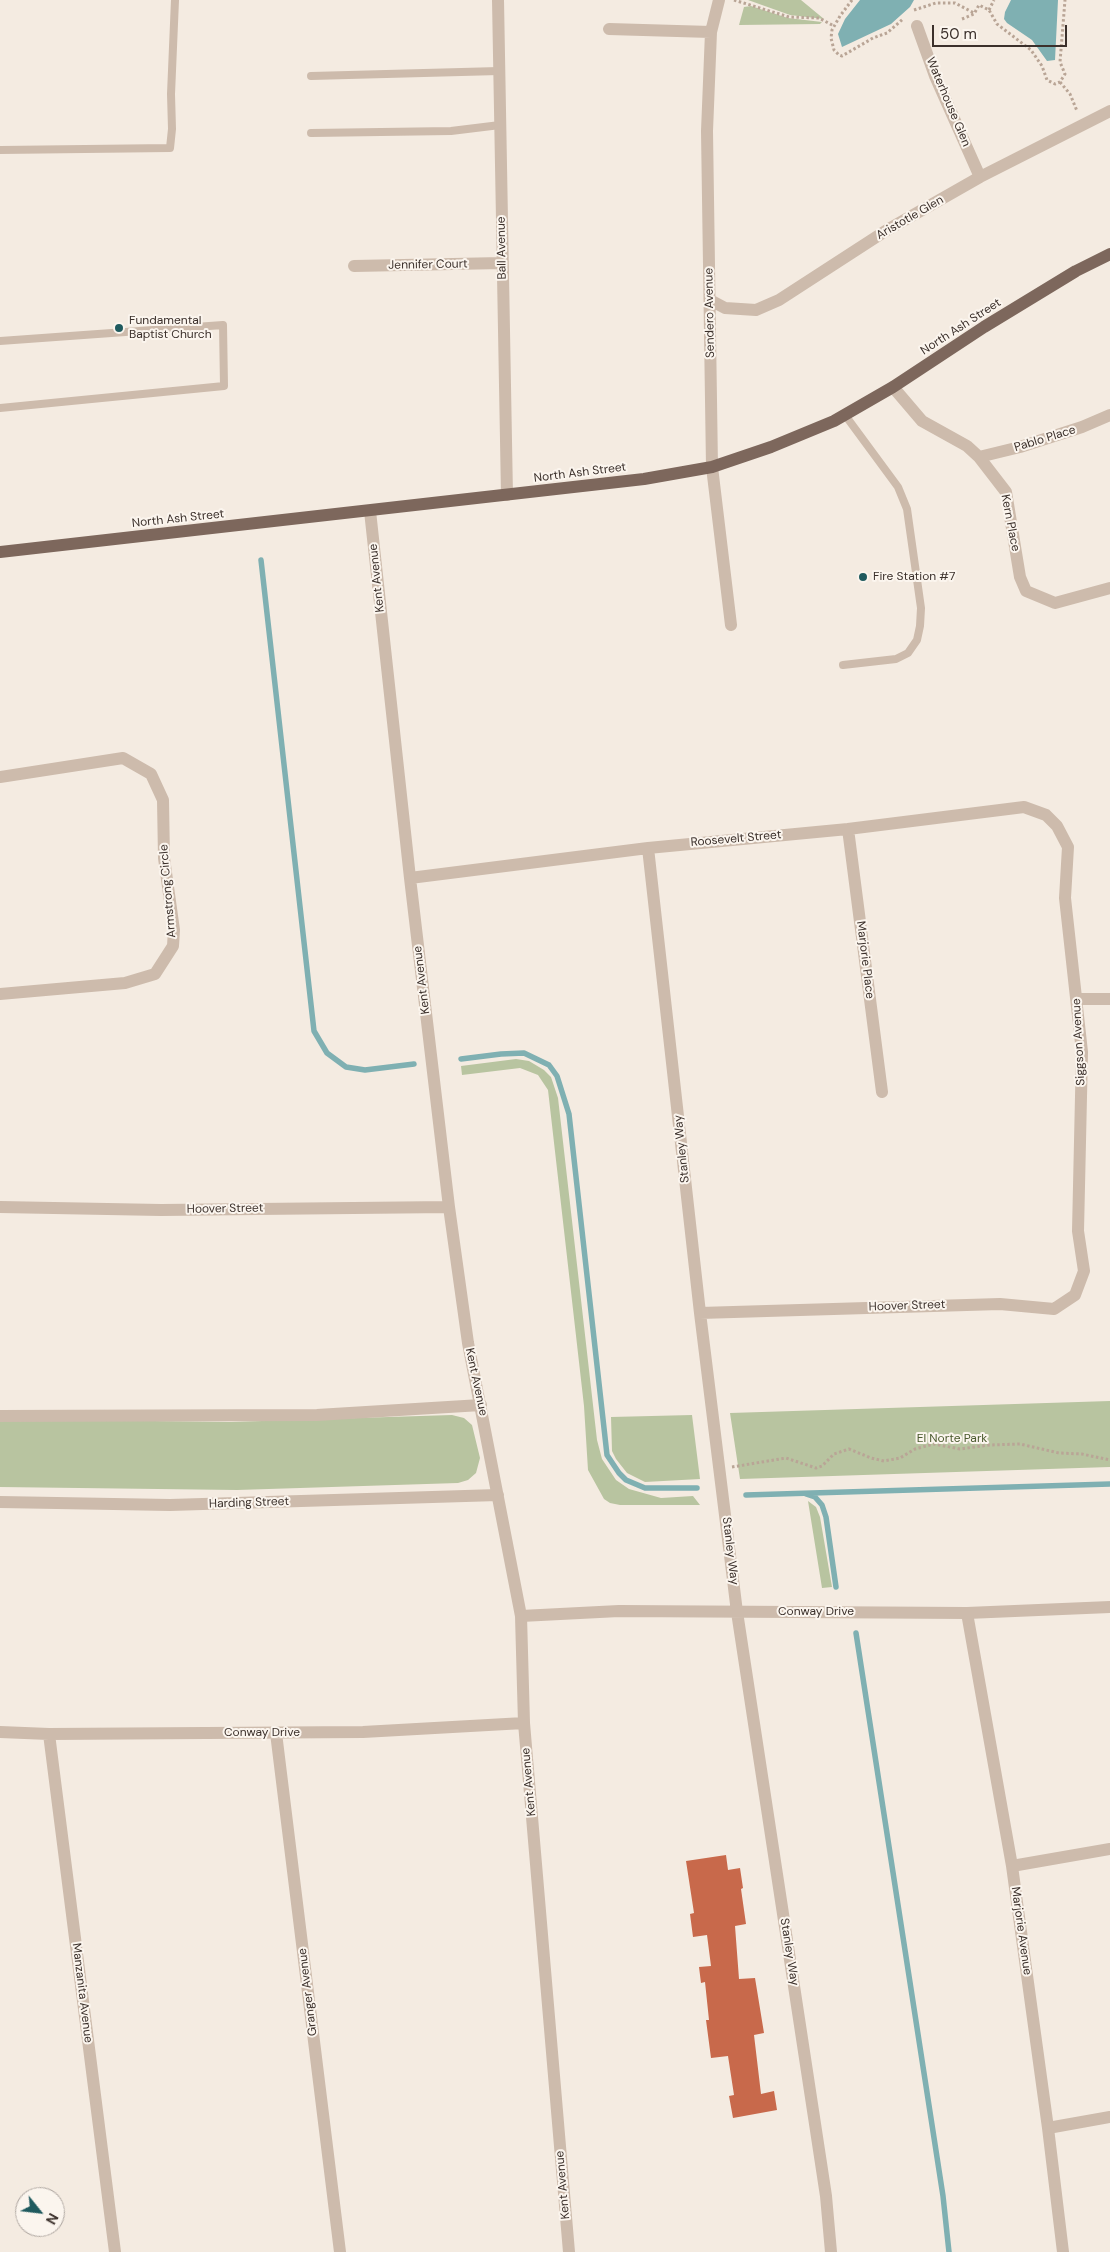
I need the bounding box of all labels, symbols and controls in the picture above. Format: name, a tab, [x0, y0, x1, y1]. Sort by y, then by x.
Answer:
scale bar	[935, 15, 1070, 47]
text: 50 m	[940, 24, 977, 44]
street label: Waterhouse Glen	[923, 55, 973, 149]
street label: Aristotle Glen	[874, 193, 946, 243]
street label: Ball Avenue	[494, 216, 510, 280]
street label: Jennifer Court	[388, 257, 468, 273]
street label: Sendero Avenue	[702, 268, 718, 358]
street label: North Ash Street	[918, 296, 1004, 358]
place label: Fundamental Baptist Church	[129, 314, 212, 342]
marker: Fundamental Baptist Church	[113, 322, 125, 334]
street label: Pablo Place	[1013, 423, 1077, 455]
street label: North Ash Street	[533, 460, 627, 486]
street label: Kern Place	[997, 493, 1023, 553]
street label: North Ash Street	[131, 507, 225, 531]
street label: Kent Avenue	[366, 543, 388, 613]
place label: Fire Station #7	[873, 570, 955, 584]
marker: Fire Station #7	[857, 571, 869, 583]
street label: Roosevelt Street	[690, 828, 782, 850]
street label: Armstrong Circle	[157, 844, 179, 938]
street label: Marjorie Place	[853, 920, 877, 1000]
street label: Kent Avenue	[411, 945, 433, 1015]
street label: Siggson Avenue	[1070, 998, 1088, 1086]
street label: Stanley Way	[671, 1114, 693, 1184]
street label: Hoover Street	[187, 1201, 263, 1217]
street label: Hoover Street	[868, 1297, 946, 1315]
street label: Kent Avenue	[462, 1347, 490, 1417]
park label: El Norte Park	[917, 1432, 987, 1446]
street label: Harding Street	[209, 1494, 289, 1512]
street label: Stanley Way	[719, 1516, 741, 1586]
street label: Conway Drive	[778, 1605, 854, 1619]
street label: Conway Drive	[224, 1726, 300, 1740]
street label: Kent Avenue	[519, 1747, 539, 1817]
street label: Marjorie Avenue	[1008, 1886, 1034, 1976]
street label: Stanley Way	[777, 1917, 801, 1987]
street label: Manzanita Avenue	[69, 1942, 95, 2044]
street label: Granger Avenue	[295, 1947, 321, 2037]
street label: Kent Avenue	[553, 2150, 573, 2220]
north arrow	[15, 2187, 65, 2237]
text: N	[42, 2210, 63, 2228]

